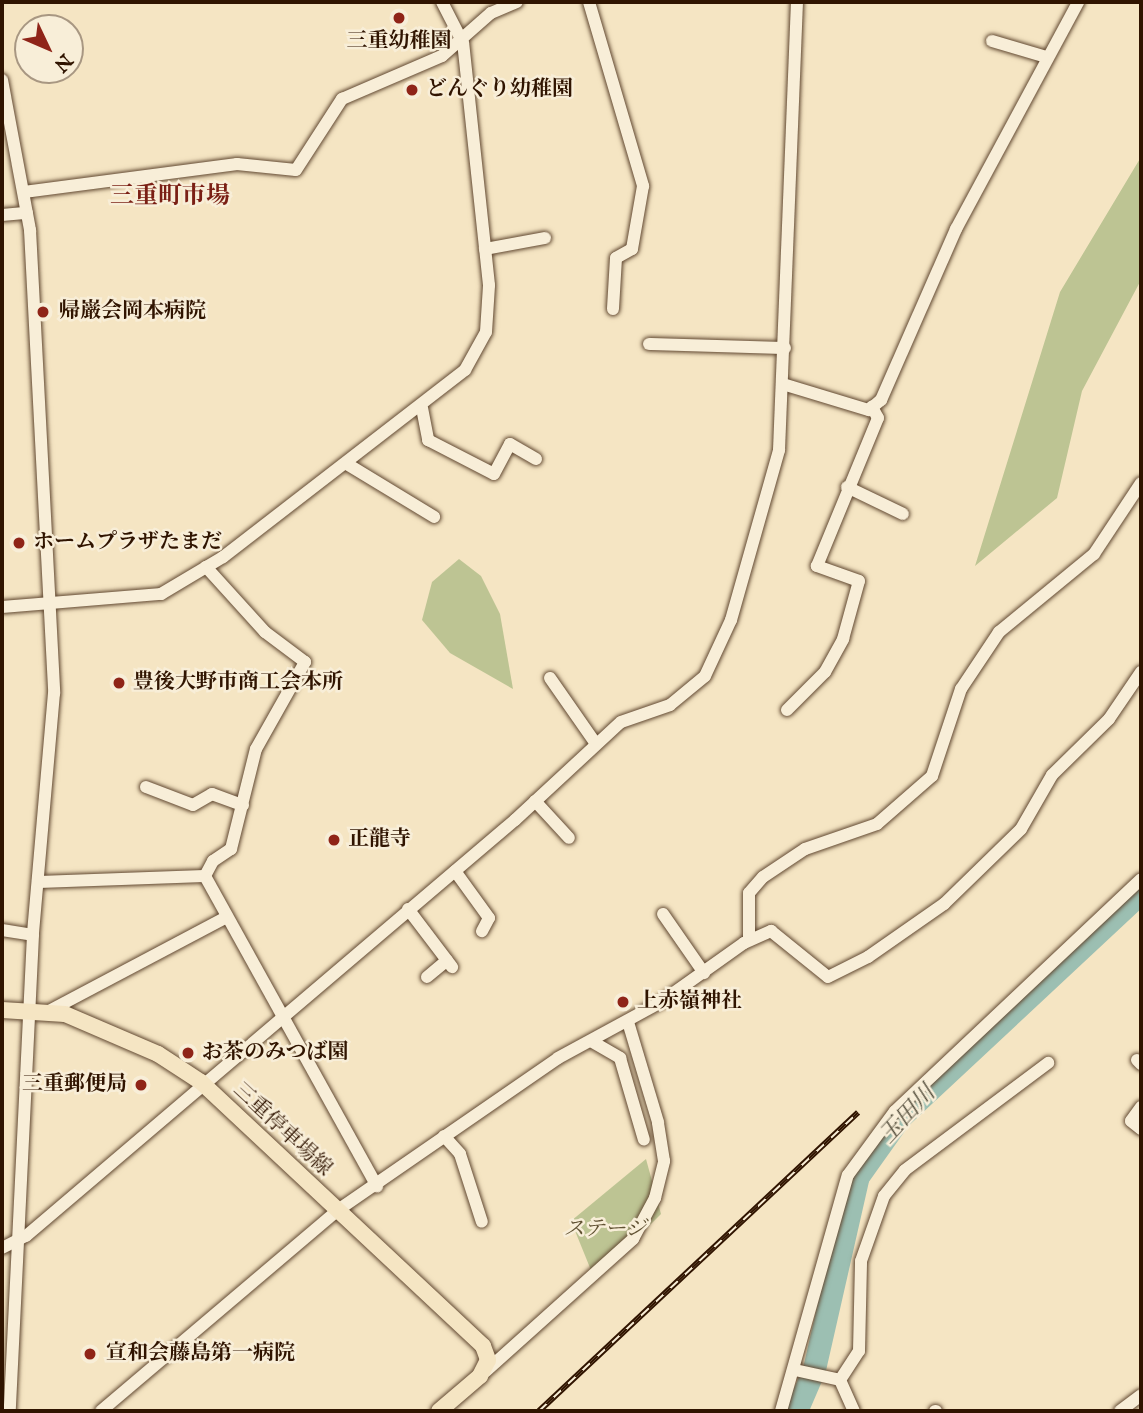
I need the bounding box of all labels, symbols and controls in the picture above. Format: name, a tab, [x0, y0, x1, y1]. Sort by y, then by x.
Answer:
marker: 三重幼稚園	[391, 10, 407, 26]
north arrow	[14, 14, 84, 84]
place label: 三重幼稚園	[347, 29, 451, 55]
text: N	[48, 48, 77, 76]
place label: どんぐり幼稚園	[426, 77, 573, 103]
marker: どんぐり幼稚園	[404, 82, 420, 98]
district label: 三重町市場	[110, 183, 230, 211]
place label: 帰巌会岡本病院	[59, 299, 206, 325]
marker: 帰巌会岡本病院	[33, 302, 53, 322]
place label: ホームプラザたまだ	[33, 530, 222, 556]
marker: ホームプラザたまだ	[11, 535, 27, 551]
place label: 豊後大野市商工会本所	[133, 670, 343, 696]
marker: 豊後大野市商工会本所	[111, 675, 127, 691]
place label: 正龍寺	[348, 827, 411, 853]
marker: 正龍寺	[326, 832, 342, 848]
place label: 上赤嶺神社	[637, 989, 742, 1015]
marker: 上赤嶺神社	[615, 994, 631, 1010]
place label: お茶のみつば園	[202, 1040, 349, 1066]
marker: お茶のみつば園	[180, 1045, 196, 1061]
place label: 三重郵便局	[22, 1072, 127, 1098]
marker: 三重郵便局	[133, 1077, 149, 1093]
street label: 三重停車場線	[227, 1078, 337, 1182]
water label: 玉田川	[874, 1080, 942, 1150]
park label: ステージ	[563, 1217, 647, 1243]
place label: 宣和会藤島第一病院	[106, 1341, 295, 1367]
marker: 宣和会藤島第一病院	[80, 1344, 100, 1364]

